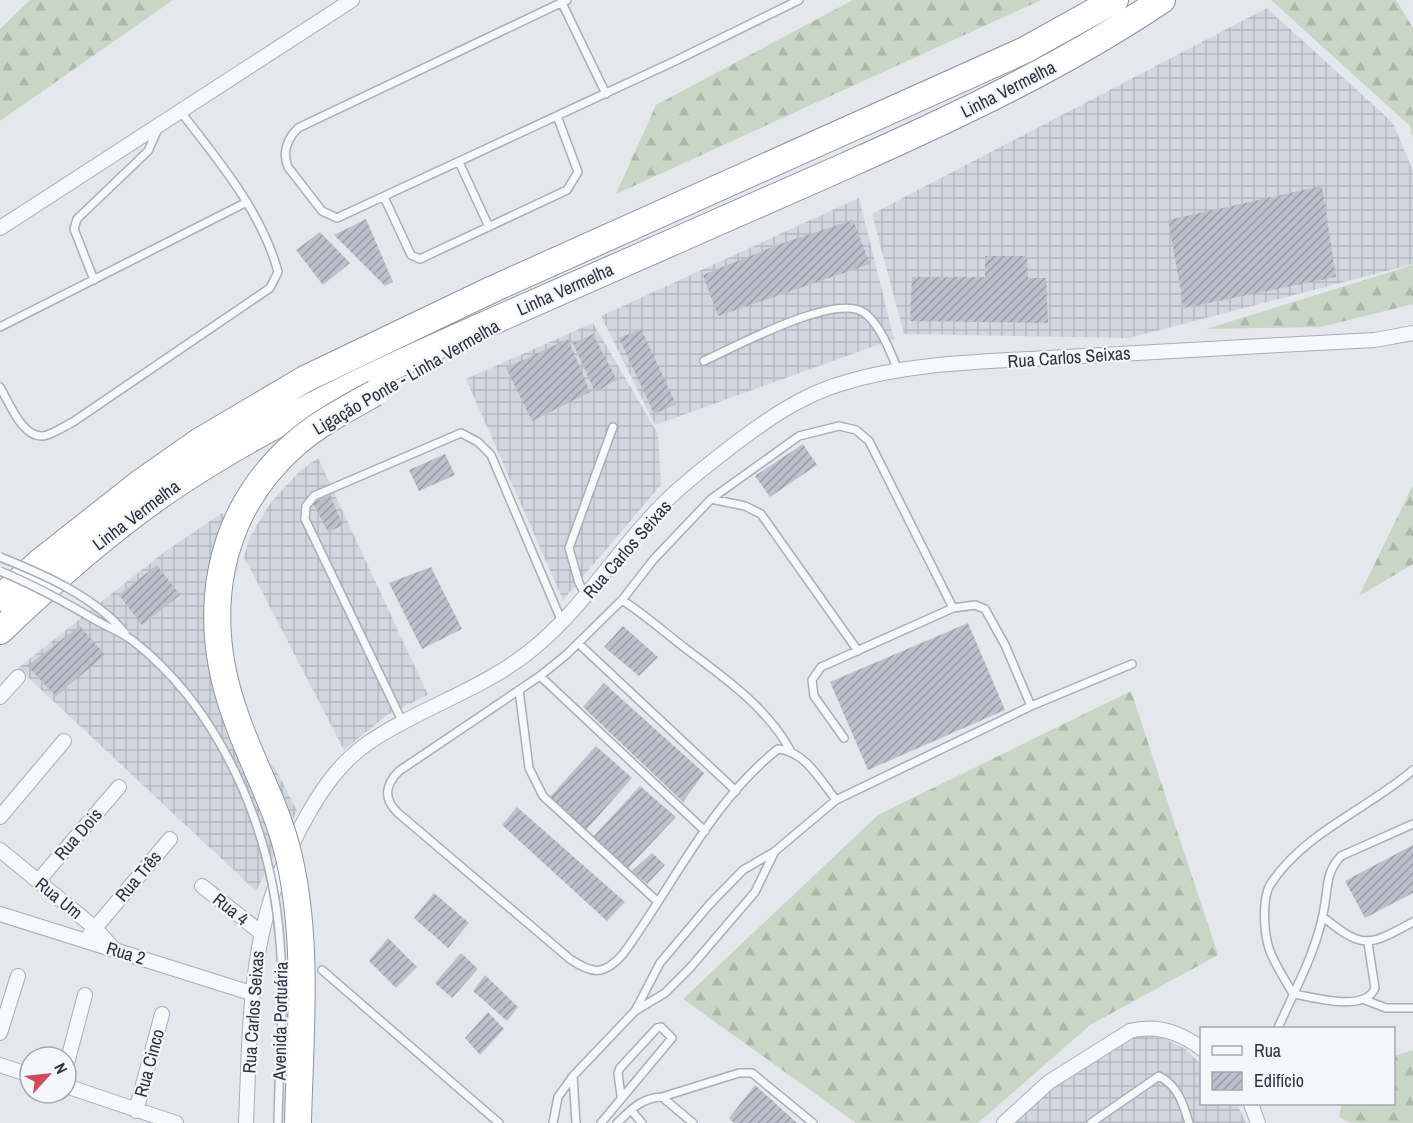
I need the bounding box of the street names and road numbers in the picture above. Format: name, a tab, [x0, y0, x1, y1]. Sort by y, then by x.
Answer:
street label: Linha Vermelha	[956, 54, 1060, 124]
street label: Linha Vermelha	[513, 257, 617, 321]
street label: Ligação Ponte - Linha Vermelha	[308, 313, 504, 441]
street label: Rua Carlos Seixas	[1007, 340, 1131, 374]
street label: Linha Vermelha	[87, 474, 185, 556]
street label: Rua Carlos Seixas	[577, 494, 677, 604]
street label: Rua Dois	[48, 803, 108, 865]
street label: Rua Três	[109, 845, 167, 907]
street label: Rua Um	[30, 871, 88, 925]
street label: Rua 4	[208, 887, 254, 931]
street label: Rua 2	[104, 935, 148, 971]
street label: Rua Carlos Seixas	[236, 950, 270, 1074]
street label: Avenida Portuária	[266, 961, 294, 1082]
street label: Rua Cinco	[128, 1026, 170, 1100]

